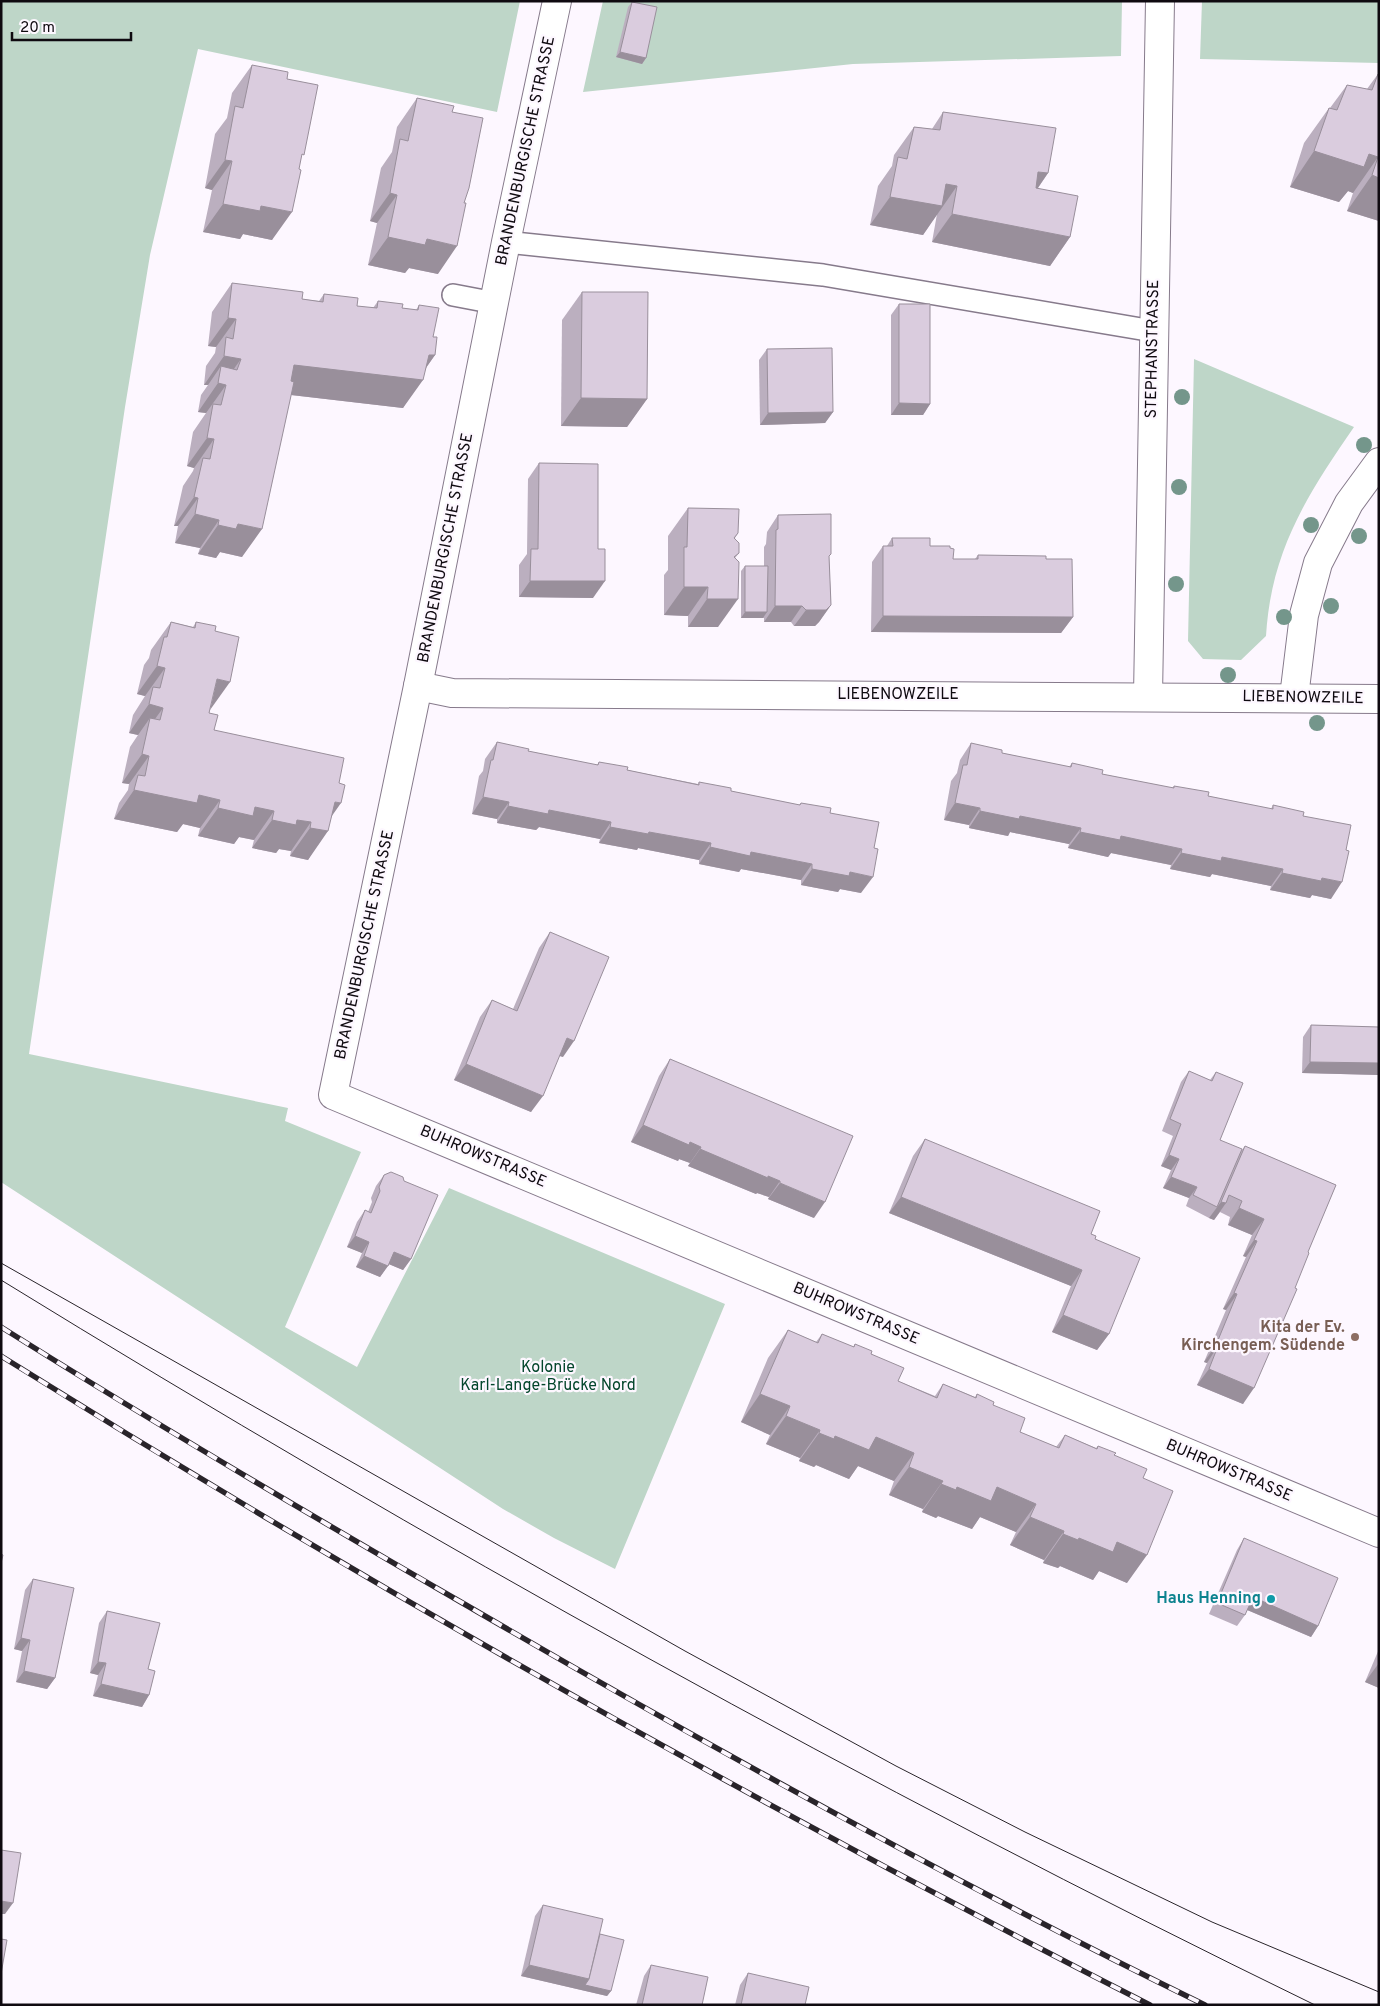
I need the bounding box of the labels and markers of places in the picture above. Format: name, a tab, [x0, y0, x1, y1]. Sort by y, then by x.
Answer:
place label: Kita der Ev. Kirchengem. Südende	[1181, 1318, 1345, 1356]
marker: Kita der Ev. Kirchengem. Südende	[1349, 1331, 1361, 1343]
place label: Haus Henning	[1156, 1589, 1261, 1609]
marker: Haus Henning	[1265, 1593, 1277, 1605]

